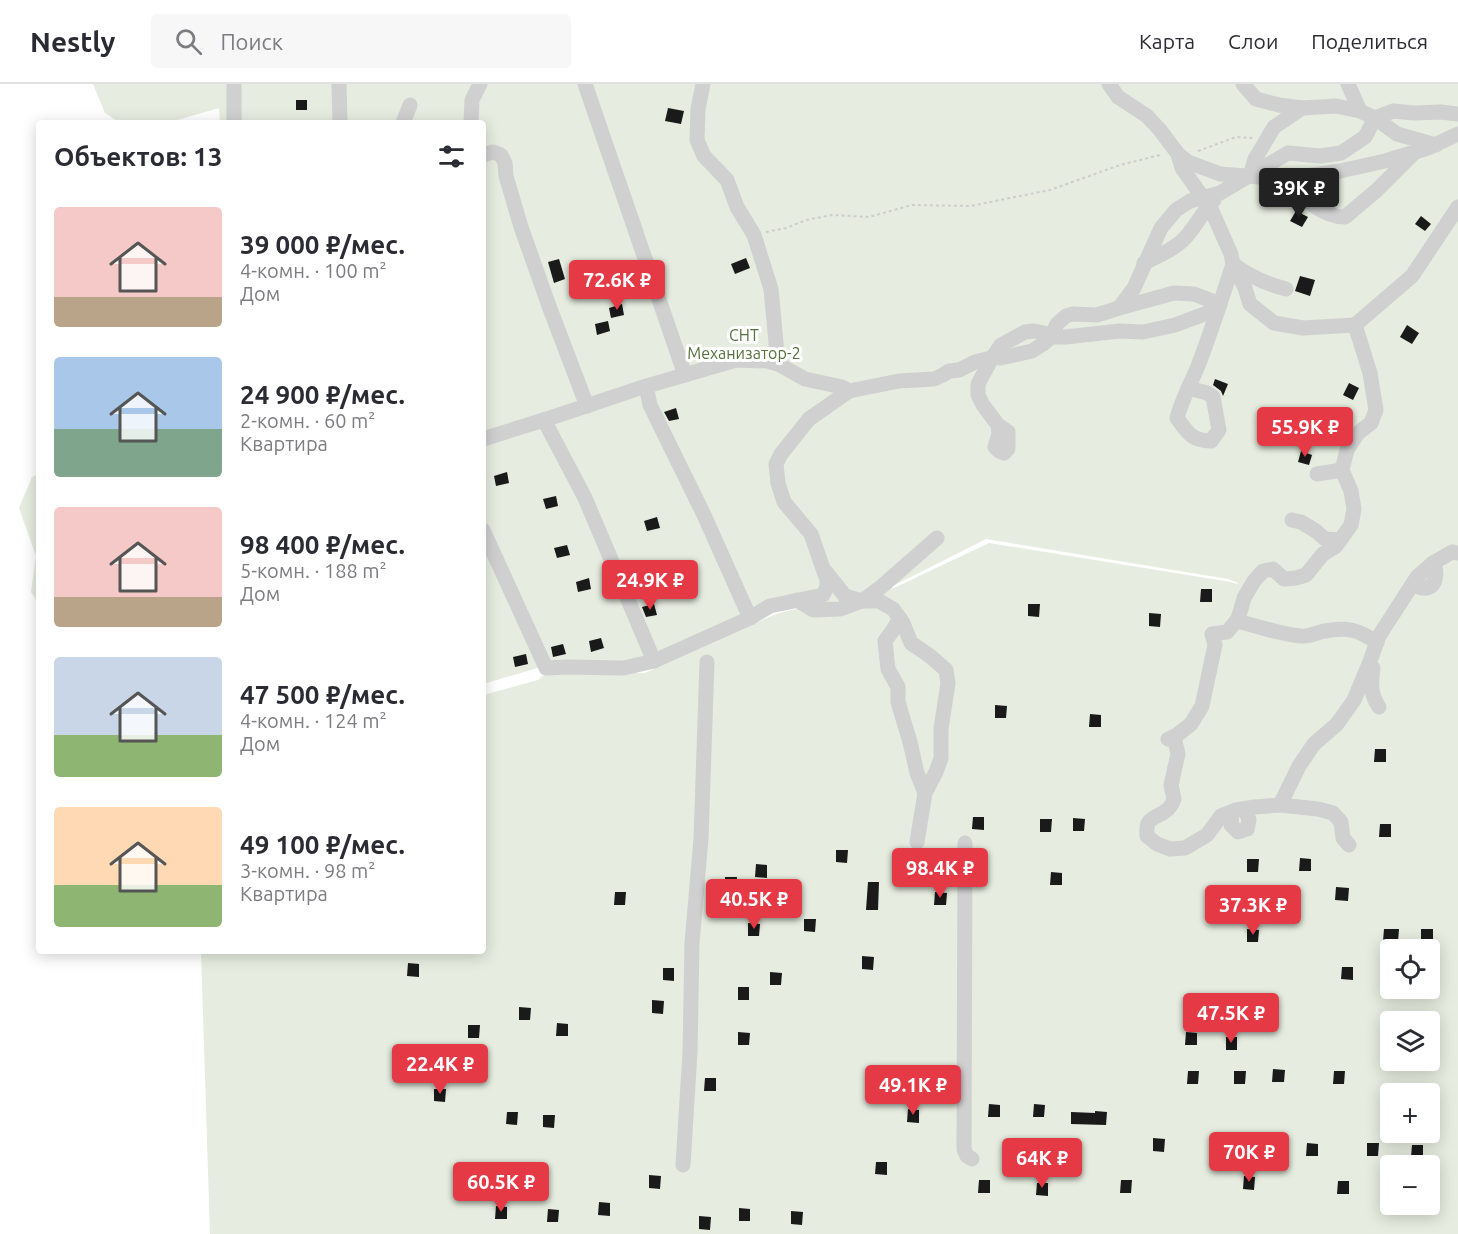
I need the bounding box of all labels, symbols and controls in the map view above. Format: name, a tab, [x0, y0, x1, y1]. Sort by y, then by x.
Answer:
search box	[151, 14, 571, 68]
icon: search	[172, 25, 205, 58]
text: Nestly	[30, 26, 115, 57]
text: Поиск	[220, 29, 283, 54]
text: Карта	[1139, 29, 1195, 53]
text: Слои	[1228, 29, 1278, 53]
text: Поделиться	[1311, 29, 1428, 53]
icon: filters	[435, 140, 468, 173]
text: Объектов: 13	[54, 142, 222, 171]
pin: 39K ₽	[1257, 168, 1341, 219]
text: 39K ₽	[1273, 176, 1325, 199]
text: 39 000 ₽/мес.	[240, 230, 405, 259]
icon: home	[102, 231, 174, 303]
text: 4-комн. · 100 m²	[240, 259, 387, 282]
pin: 72.6K ₽	[562, 260, 672, 311]
text: 72.6K ₽	[583, 268, 651, 291]
text: Дом	[240, 282, 280, 305]
park label: СНТ Механизатор-2	[687, 326, 801, 362]
text: 24 900 ₽/мес.	[240, 380, 405, 409]
icon: home	[102, 381, 174, 453]
pin: 55.9K ₽	[1250, 407, 1360, 458]
text: 2-комн. · 60 m²	[240, 409, 375, 432]
text: 55.9K ₽	[1271, 415, 1339, 438]
text: Квартира	[240, 432, 328, 455]
text: 98 400 ₽/мес.	[240, 530, 405, 559]
icon: home	[102, 531, 174, 603]
text: 5-комн. · 188 m²	[240, 559, 387, 582]
pin: 24.9K ₽	[595, 560, 705, 611]
text: 24.9K ₽	[616, 568, 684, 591]
text: Дом	[240, 582, 280, 605]
text: 47 500 ₽/мес.	[240, 680, 405, 709]
icon: home	[102, 681, 174, 753]
text: 4-комн. · 124 m²	[240, 709, 387, 732]
text: Дом	[240, 732, 280, 755]
text: 49 100 ₽/мес.	[240, 830, 405, 859]
icon: home	[102, 831, 174, 903]
pin: 98.4K ₽	[885, 848, 995, 899]
text: 98.4K ₽	[906, 856, 974, 879]
text: 3-комн. · 98 m²	[240, 859, 375, 882]
pin: 40.5K ₽	[699, 879, 809, 930]
text: Квартира	[240, 882, 328, 905]
pin: 37.3K ₽	[1198, 885, 1308, 936]
text: 40.5K ₽	[720, 887, 788, 910]
text: 37.3K ₽	[1219, 893, 1287, 916]
map controls	[1380, 939, 1440, 1215]
button: locate	[1380, 939, 1440, 999]
pin: 47.5K ₽	[1176, 993, 1286, 1044]
text: 47.5K ₽	[1197, 1001, 1265, 1024]
button: layers	[1380, 1011, 1440, 1071]
pin: 22.4K ₽	[385, 1044, 495, 1095]
text: 22.4K ₽	[406, 1052, 474, 1075]
pin: 49.1K ₽	[858, 1065, 968, 1116]
text: 49.1K ₽	[879, 1073, 947, 1096]
button: +	[1380, 1083, 1440, 1143]
pin: 70K ₽	[1207, 1132, 1291, 1183]
pin: 64K ₽	[1000, 1138, 1084, 1189]
text: 70K ₽	[1223, 1140, 1275, 1163]
text: 64K ₽	[1016, 1146, 1068, 1169]
button: −	[1380, 1155, 1440, 1215]
pin: 60.5K ₽	[446, 1162, 556, 1213]
text: 60.5K ₽	[467, 1170, 535, 1193]

